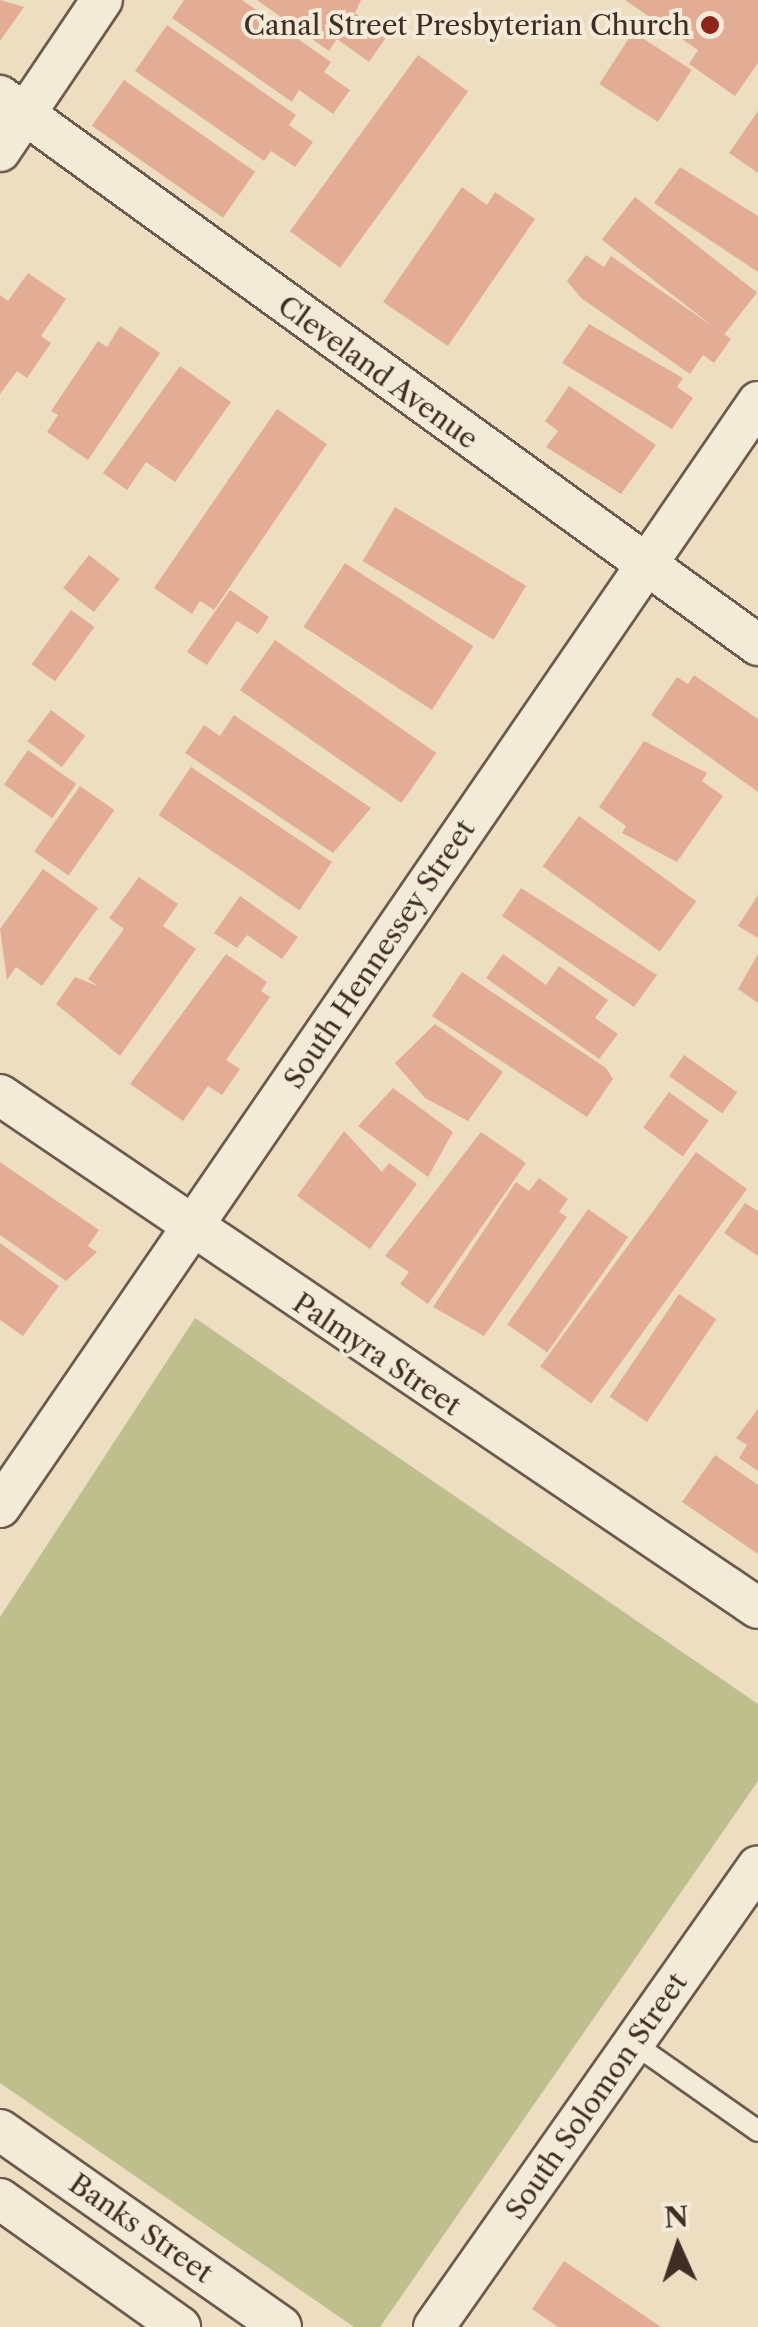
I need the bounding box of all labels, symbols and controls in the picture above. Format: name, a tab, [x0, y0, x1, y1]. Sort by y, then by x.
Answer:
place label: Canal Street Presbyterian Church	[243, 8, 690, 42]
marker: Canal Street Presbyterian Church	[699, 14, 721, 36]
street label: Cleveland Avenue	[271, 288, 485, 456]
street label: South Hennessey Street	[276, 813, 482, 1095]
street label: Palmyra Street	[287, 1285, 467, 1423]
street label: South Solomon Street	[498, 1966, 694, 2226]
street label: Banks Street	[63, 2166, 219, 2290]
north arrow	[628, 2197, 728, 2297]
text: N	[663, 2199, 689, 2235]

